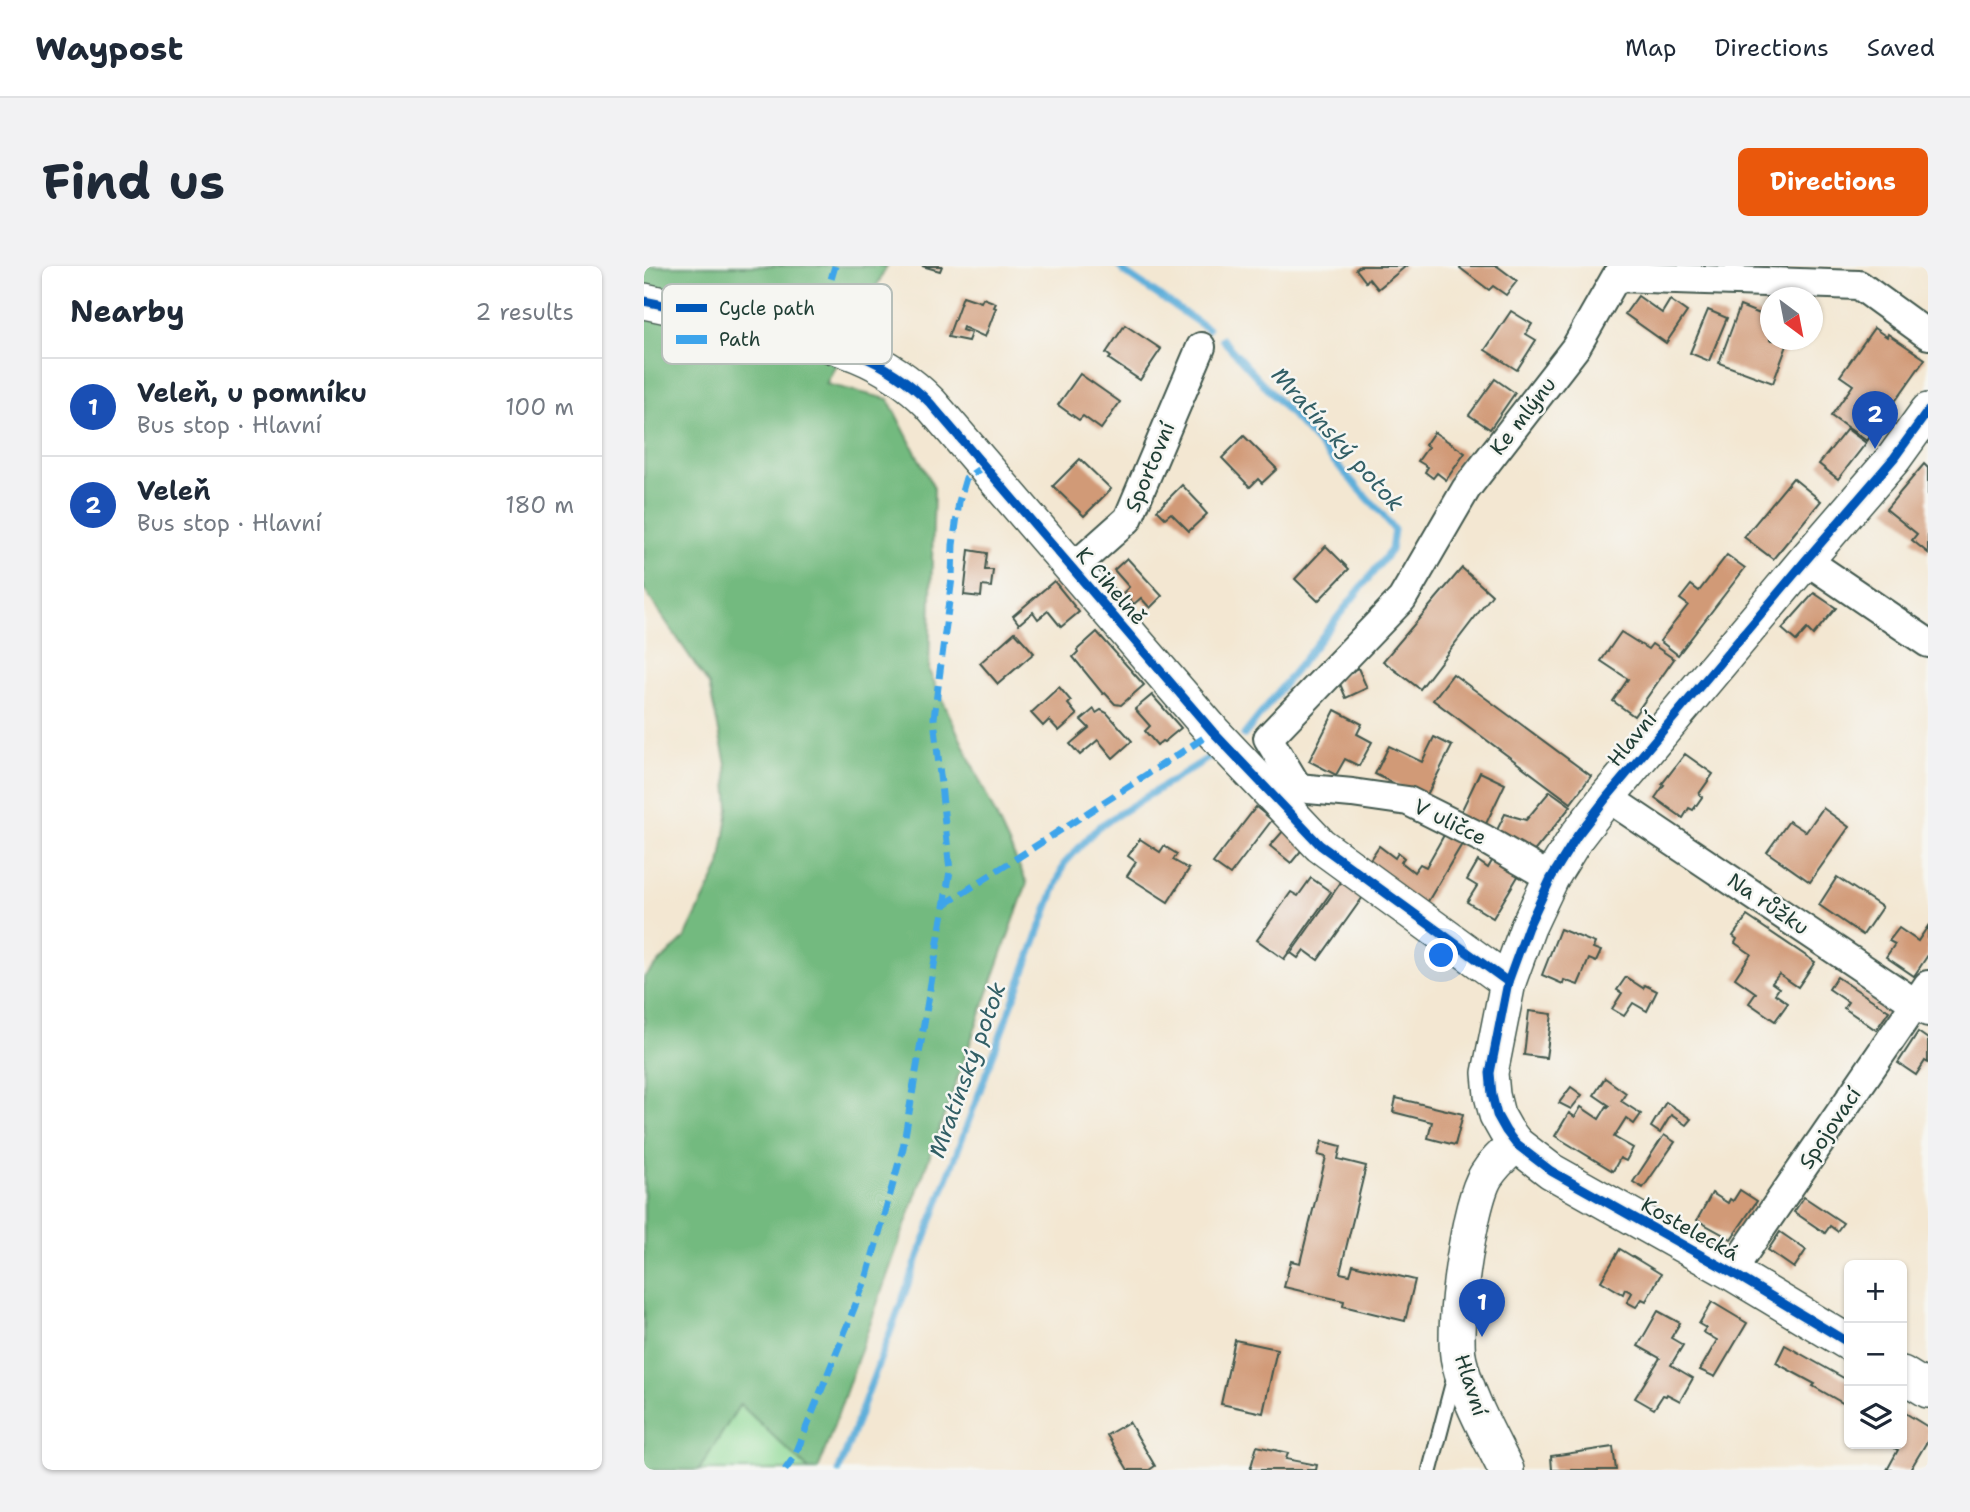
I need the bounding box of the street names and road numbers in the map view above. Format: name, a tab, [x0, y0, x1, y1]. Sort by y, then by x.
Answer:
street label: Ke mlýnu	[1484, 371, 1562, 461]
street label: Sportovní	[1118, 418, 1182, 516]
street label: K Cihelně	[1069, 541, 1153, 631]
street label: Hlavní	[1601, 706, 1663, 772]
street label: V uličce	[1409, 792, 1491, 852]
street label: Na růžku	[1722, 866, 1814, 942]
street label: Spojovací	[1792, 1081, 1868, 1175]
street label: Kostelecká	[1636, 1191, 1744, 1267]
street label: Hlavní	[1448, 1350, 1494, 1420]

